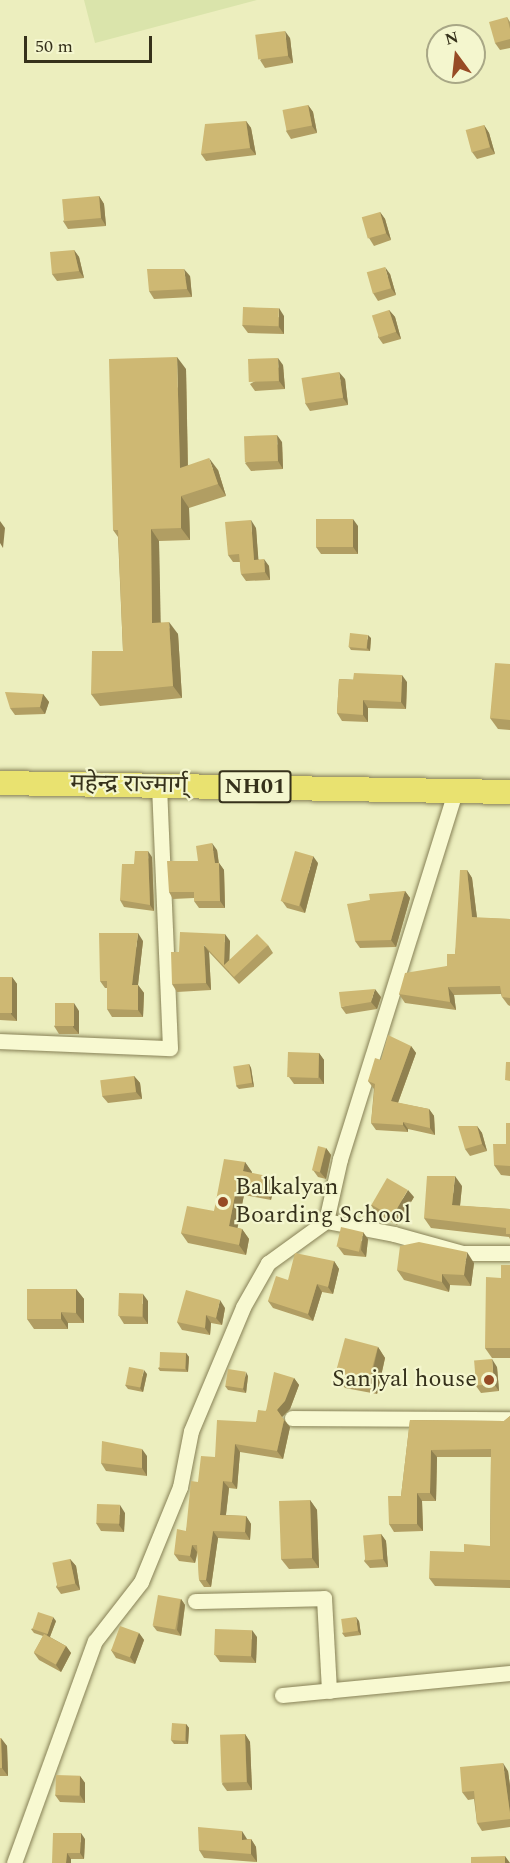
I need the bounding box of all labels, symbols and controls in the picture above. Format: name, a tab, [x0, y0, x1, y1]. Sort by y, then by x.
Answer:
scale bar	[27, 24, 154, 62]
north arrow	[426, 24, 486, 84]
text: N	[442, 25, 461, 52]
text: 50 m	[35, 33, 73, 60]
road number: NH01	[218, 768, 292, 806]
street label: महेन्द्र राज्मार्ग्	[70, 770, 188, 800]
place label: Balkalyan Boarding School	[235, 1174, 411, 1230]
marker: Balkalyan Boarding School	[216, 1195, 230, 1209]
place label: Sanjyal house	[332, 1366, 477, 1394]
marker: Sanjyal house	[482, 1373, 496, 1387]

